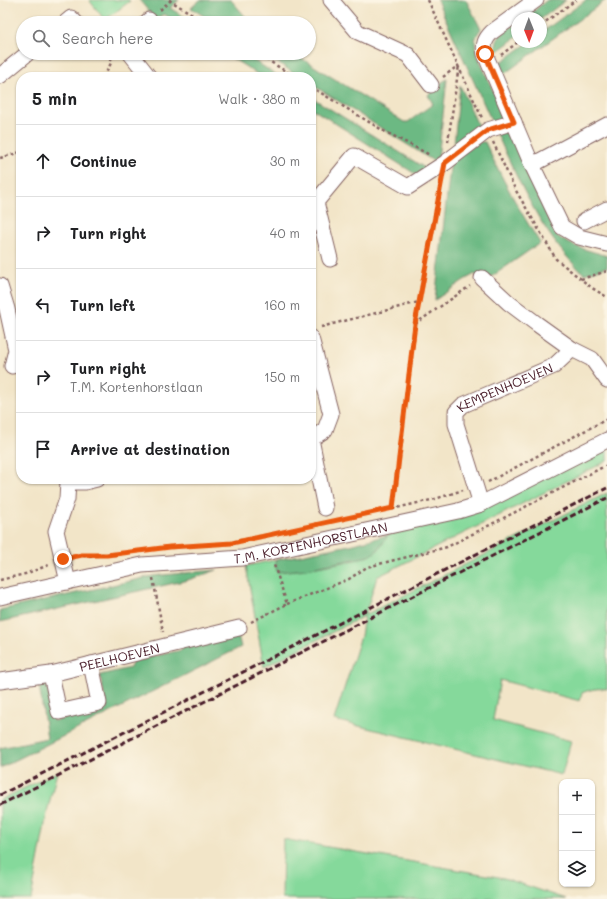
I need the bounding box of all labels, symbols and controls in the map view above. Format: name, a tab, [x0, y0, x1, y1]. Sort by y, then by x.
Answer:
north arrow	[511, 12, 547, 48]
search box	[16, 16, 316, 60]
icon: search	[30, 27, 52, 49]
text: Search here	[62, 28, 153, 48]
route start	[476, 45, 494, 63]
text: 5 min	[32, 87, 77, 109]
text: Walk · 380 m	[218, 90, 300, 107]
icon: ahead	[32, 150, 54, 172]
text: Continue	[70, 151, 137, 171]
text: 30 m	[270, 152, 300, 169]
icon: right	[32, 222, 54, 244]
text: Turn right	[70, 223, 147, 243]
text: 40 m	[270, 224, 300, 241]
icon: left	[32, 294, 54, 316]
text: Turn left	[70, 295, 135, 315]
text: 160 m	[264, 296, 300, 313]
text: Turn right	[70, 358, 147, 378]
street label: KEMPENHOEVEN	[452, 359, 555, 415]
icon: right	[32, 366, 54, 388]
text: 150 m	[264, 368, 300, 385]
text: T.M. Kortenhorstlaan	[70, 378, 203, 395]
icon: arrive	[32, 438, 54, 460]
text: Arrive at destination	[70, 439, 230, 459]
street label: T.M. KORTENHORSTLAAN	[233, 518, 389, 567]
route end	[54, 550, 72, 568]
street label: PEELHOEVEN	[77, 639, 161, 675]
map controls	[559, 779, 595, 887]
button: +	[559, 779, 595, 815]
button: −	[559, 815, 595, 851]
button: layers	[559, 851, 595, 887]

